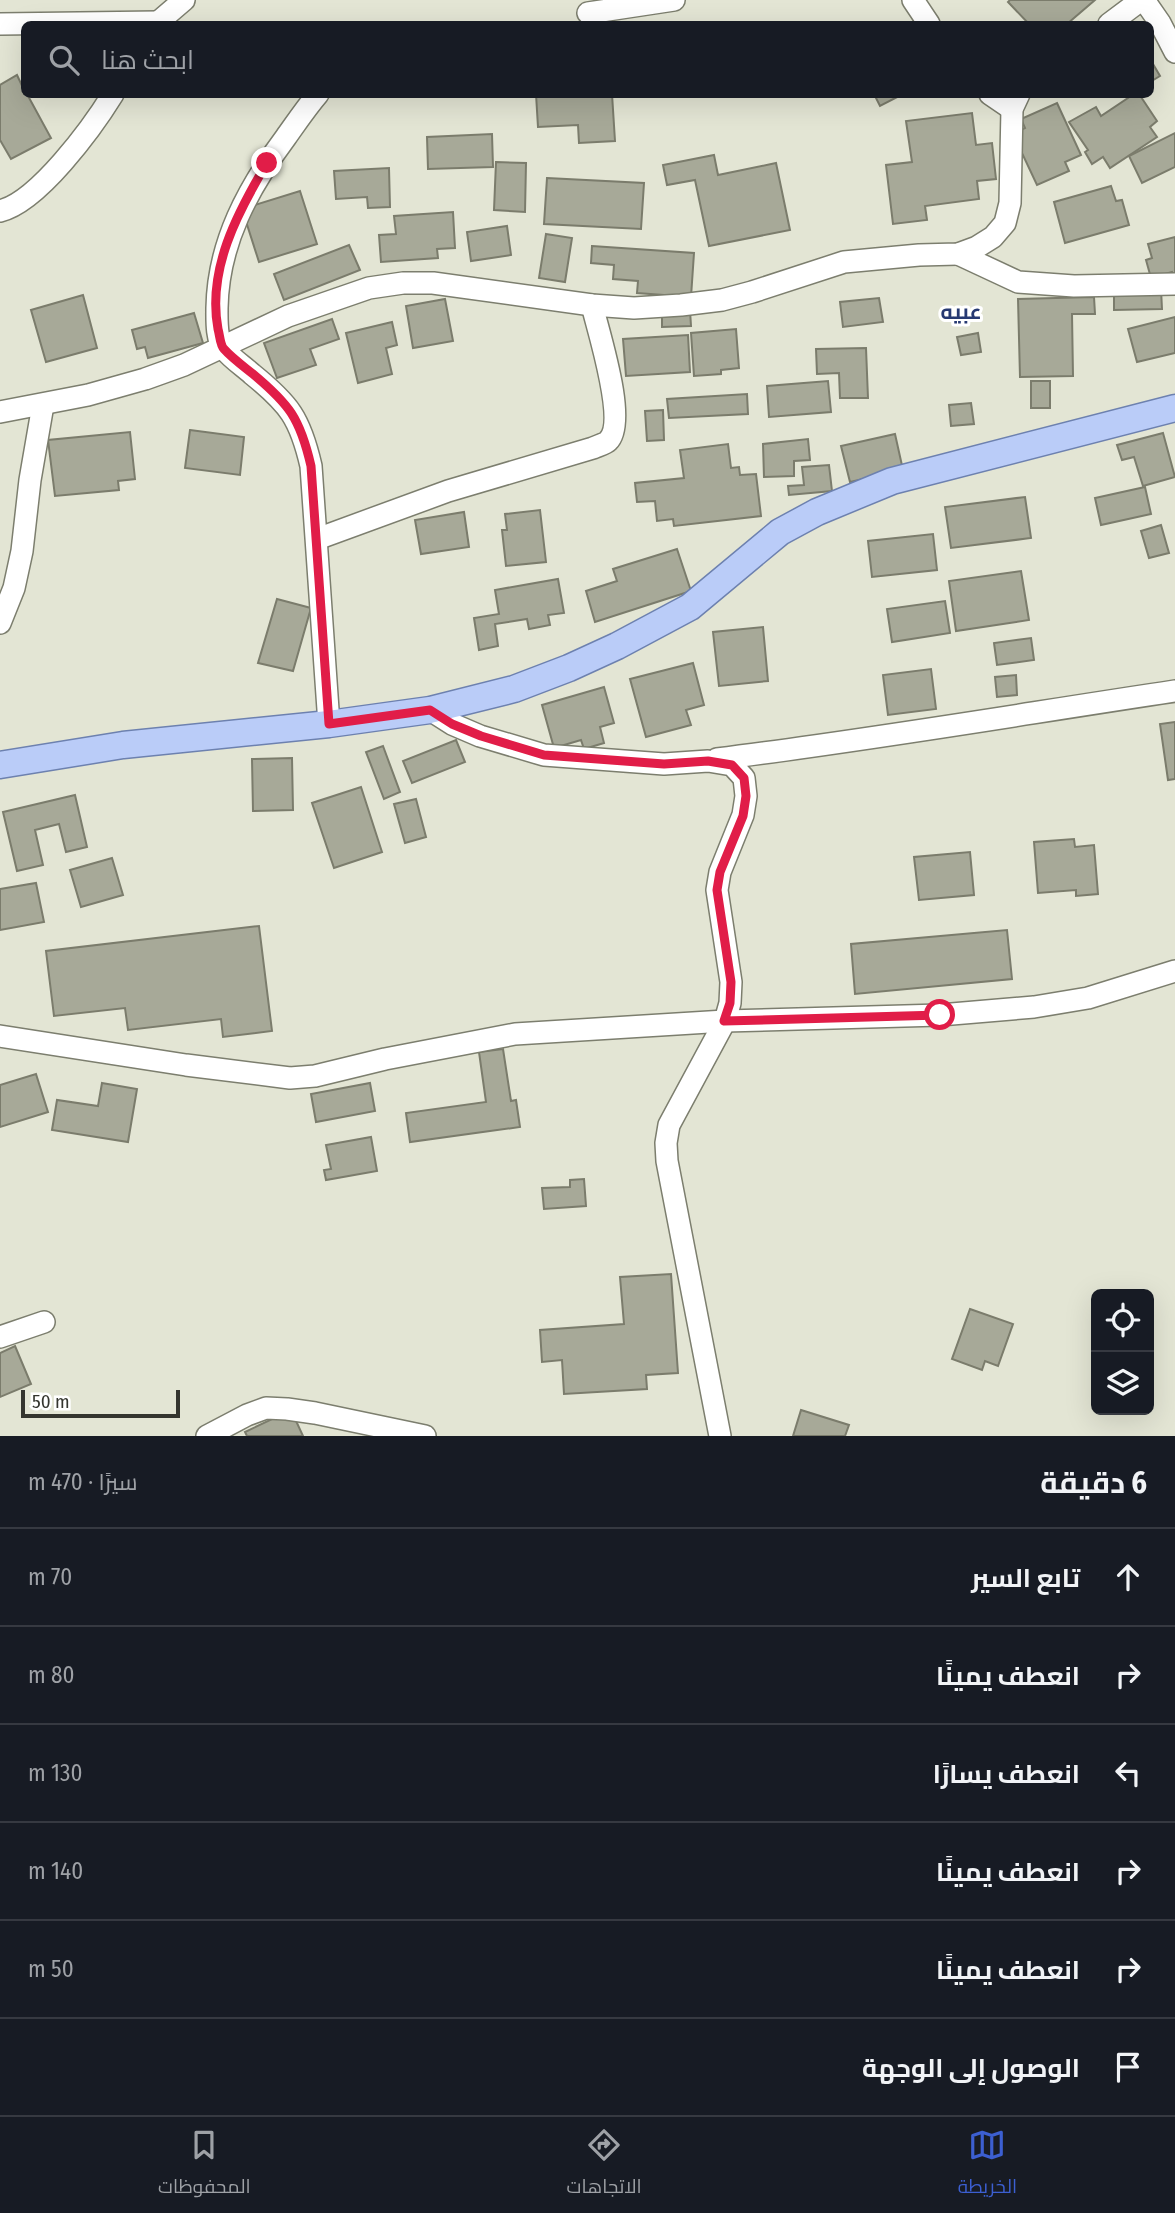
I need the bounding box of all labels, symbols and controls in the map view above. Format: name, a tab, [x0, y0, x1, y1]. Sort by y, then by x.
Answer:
search box	[21, 21, 1154, 98]
icon: search	[45, 41, 83, 79]
text: ابحث هنا	[101, 45, 194, 76]
route end	[251, 147, 282, 178]
district label: عبيه	[940, 299, 982, 325]
route start	[924, 999, 955, 1030]
map controls	[1091, 1289, 1154, 1415]
button: locate	[1091, 1289, 1154, 1352]
button: layers	[1091, 1352, 1154, 1415]
scale bar	[21, 1387, 180, 1419]
text: 50 m	[32, 1390, 70, 1413]
text: 6 دقيقة	[1040, 1465, 1147, 1501]
text: سيرًا · 470 m	[28, 1468, 137, 1496]
icon: ahead	[1109, 1558, 1147, 1596]
text: 70 m	[28, 1563, 72, 1591]
text: تابع السير	[971, 1563, 1080, 1594]
icon: right	[1109, 1656, 1147, 1694]
text: 80 m	[28, 1661, 75, 1689]
text: انعطف يمينًا	[936, 1661, 1080, 1692]
icon: left	[1109, 1754, 1147, 1792]
text: 130 m	[28, 1759, 82, 1787]
text: انعطف يسارًا	[933, 1759, 1080, 1790]
icon: right	[1109, 1852, 1147, 1890]
text: 140 m	[28, 1857, 83, 1885]
text: انعطف يمينًا	[936, 1857, 1080, 1888]
icon: right	[1109, 1950, 1147, 1988]
text: 50 m	[28, 1955, 74, 1983]
text: انعطف يمينًا	[936, 1955, 1080, 1986]
icon: arrive	[1109, 2048, 1147, 2086]
text: الوصول إلى الوجهة	[862, 2053, 1080, 2084]
tab: المحفوظات	[158, 2126, 251, 2204]
tab: الاتجاهات	[566, 2126, 642, 2204]
tab: الخريطة	[958, 2126, 1017, 2204]

